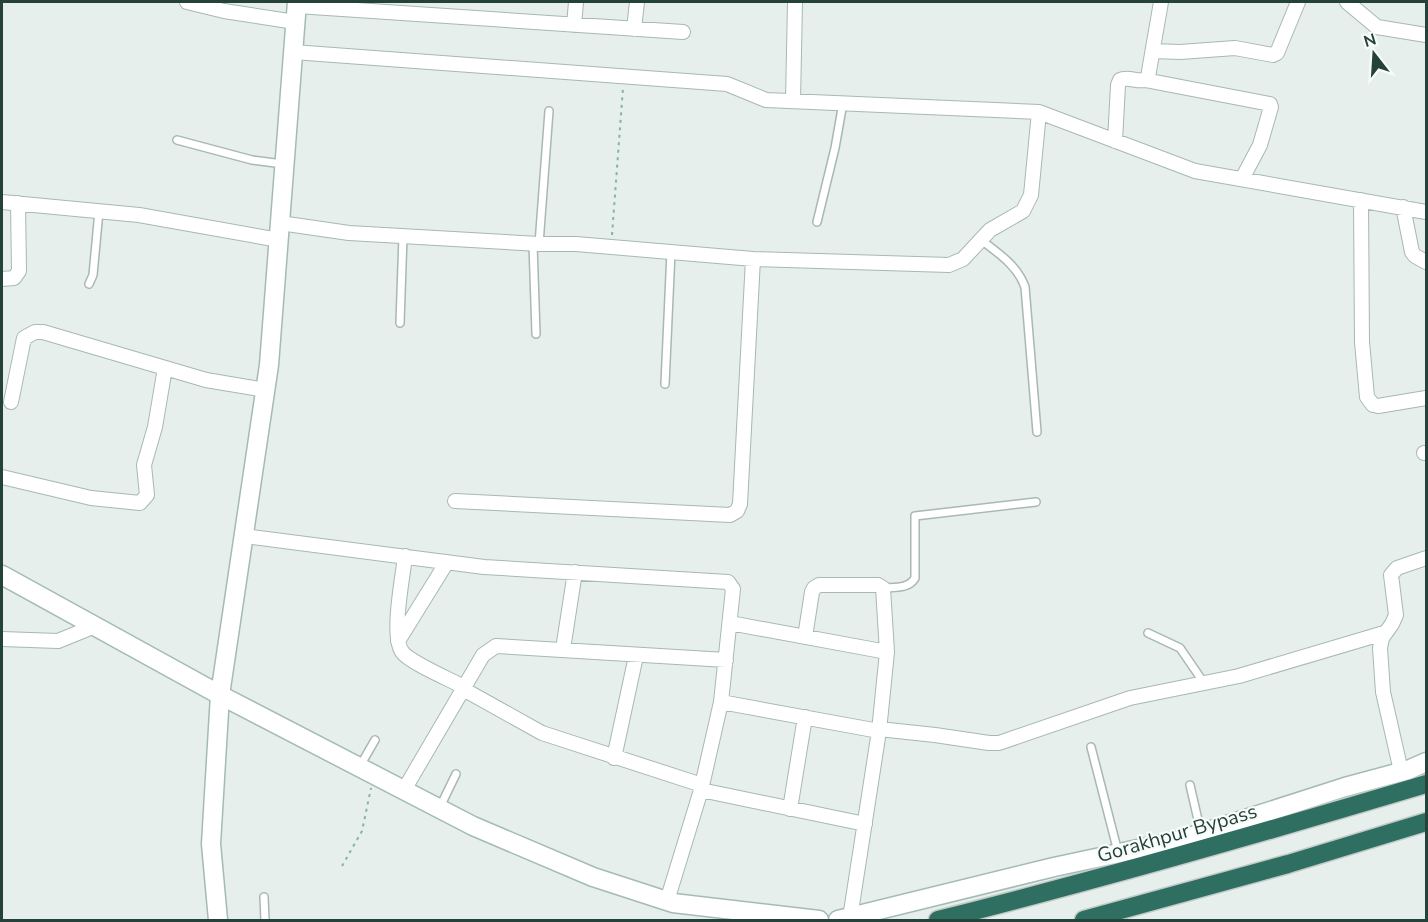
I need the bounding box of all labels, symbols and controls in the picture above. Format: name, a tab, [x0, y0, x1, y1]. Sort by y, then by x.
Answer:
north arrow	[1344, 24, 1404, 84]
text: N	[1361, 28, 1379, 53]
street label: Gorakhpur Bypass	[1094, 798, 1260, 869]

